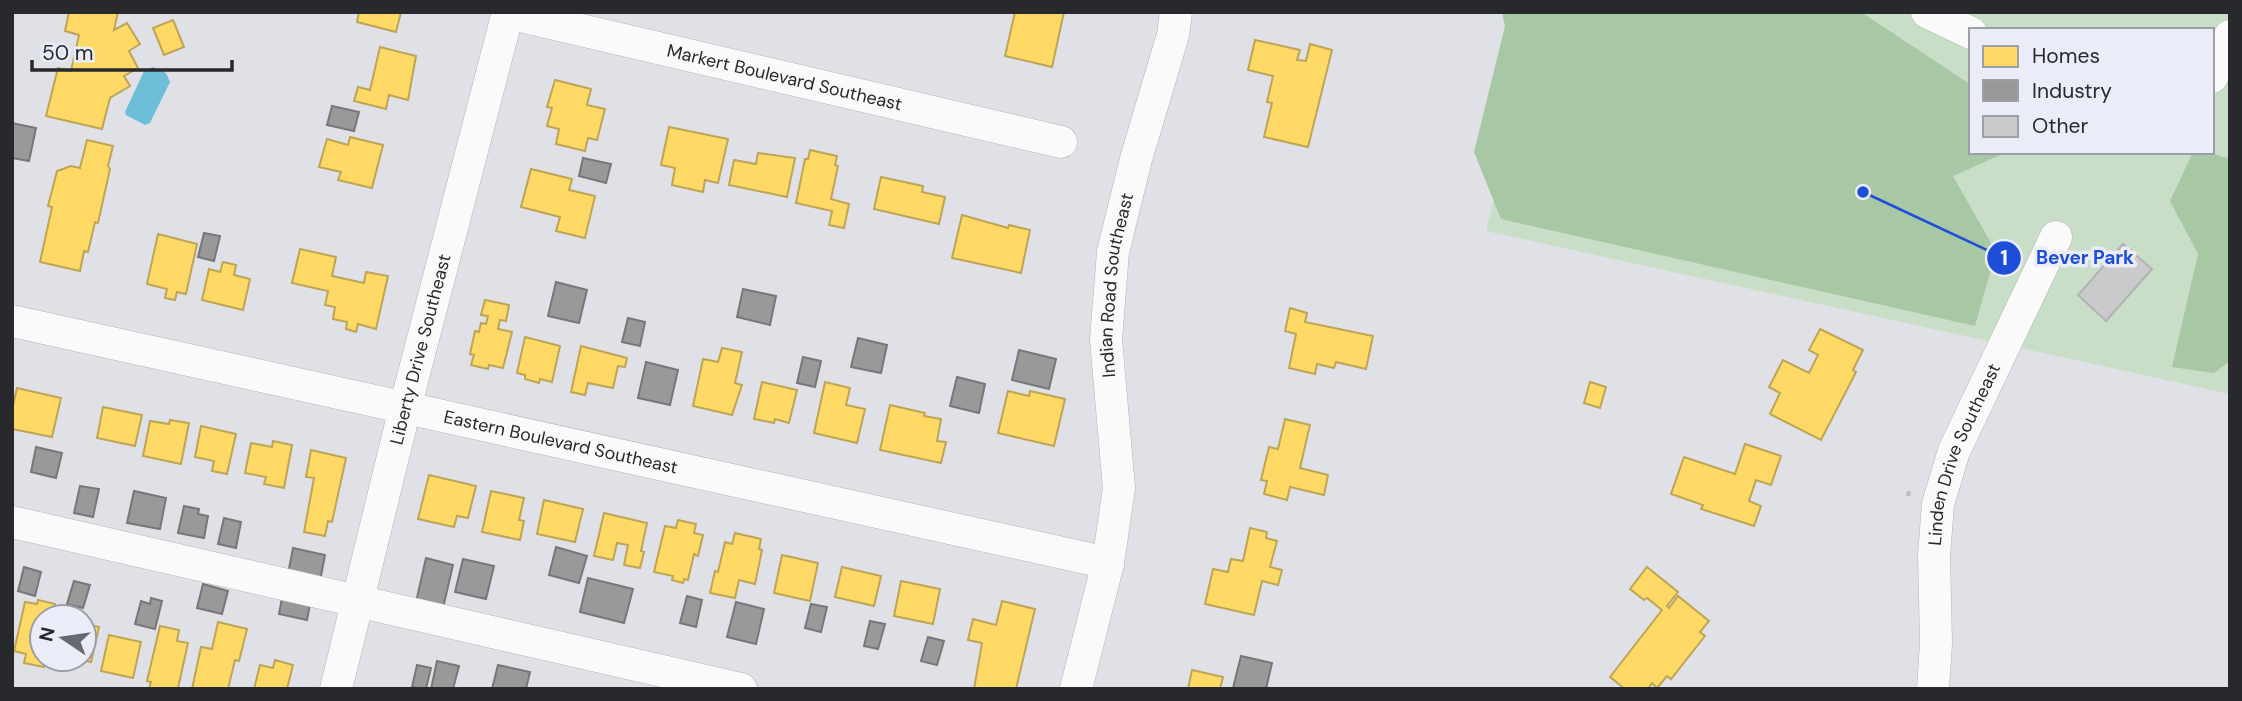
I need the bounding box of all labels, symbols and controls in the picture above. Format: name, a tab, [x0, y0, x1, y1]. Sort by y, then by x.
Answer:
scale bar	[32, 28, 231, 72]
legend	[1969, 28, 2214, 154]
text: 50 m	[42, 39, 93, 67]
street label: Markert Boulevard Southeast	[665, 39, 904, 117]
text: Homes	[2032, 42, 2100, 70]
text: Industry	[2032, 77, 2112, 105]
text: Other	[2032, 112, 2088, 140]
street label: Indian Road Southeast	[1094, 190, 1139, 379]
callout: Bever Park	[1987, 238, 2148, 278]
text: 1	[2000, 244, 2008, 272]
text: Bever Park	[2036, 245, 2134, 270]
street label: Liberty Drive Southeast	[384, 251, 457, 447]
street label: Linden Drive Southeast	[1923, 359, 2006, 547]
street label: Eastern Boulevard Southeast	[441, 405, 680, 480]
north arrow	[28, 603, 98, 673]
text: N	[33, 625, 61, 644]

